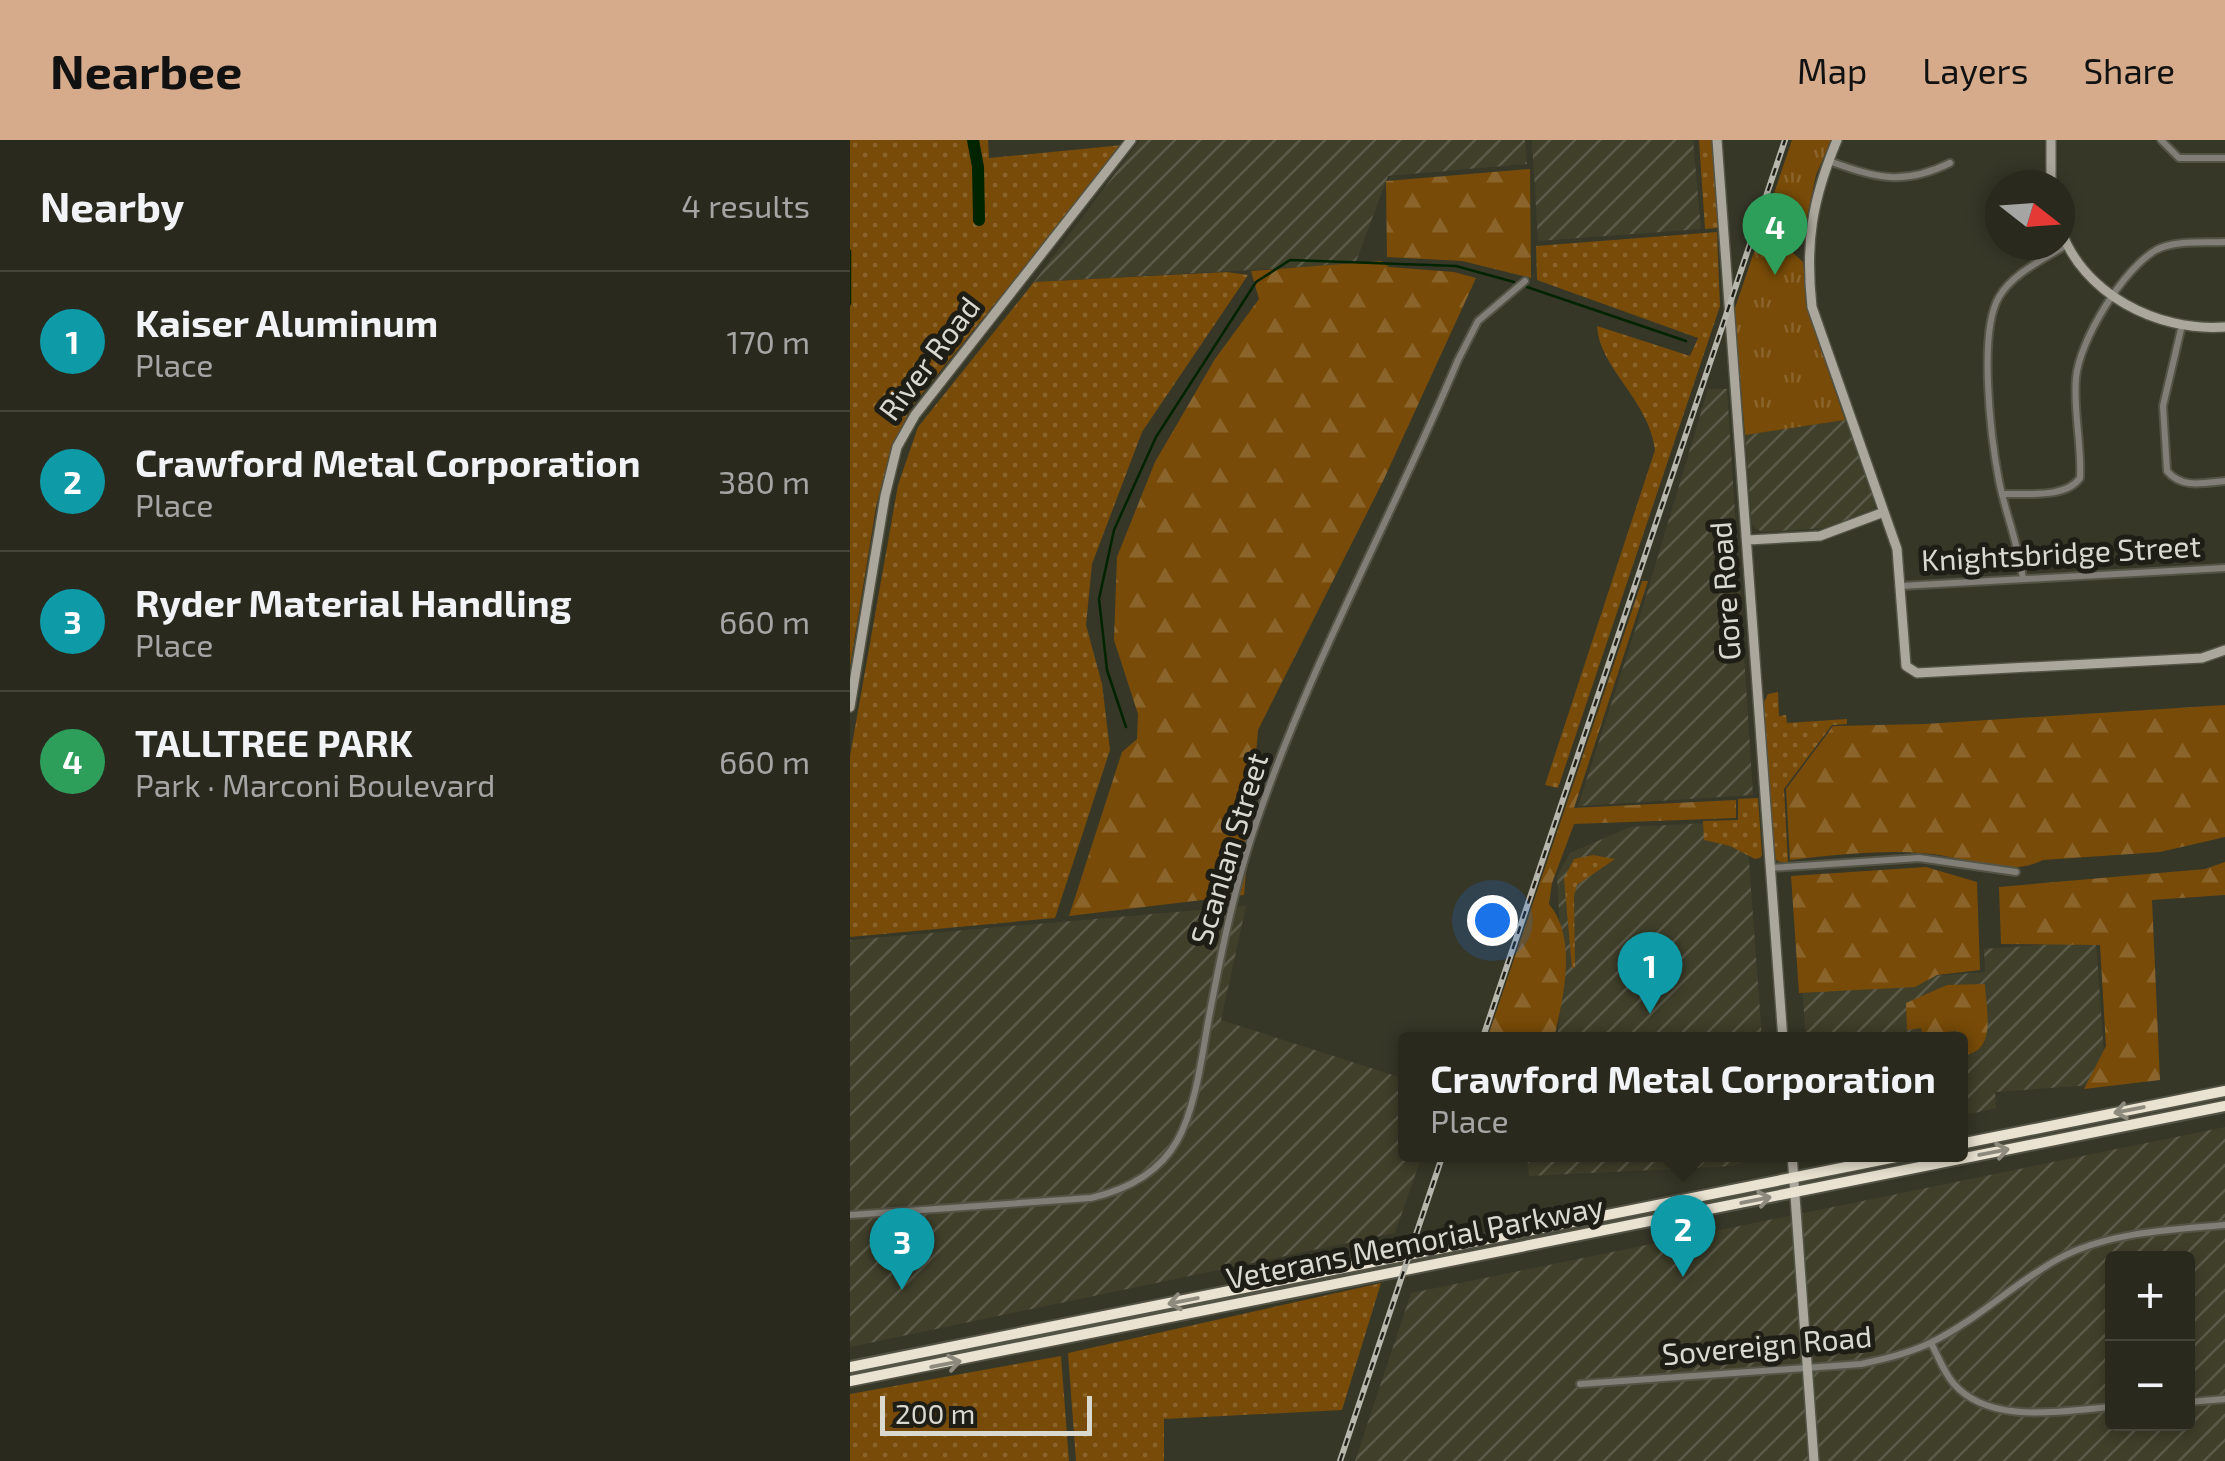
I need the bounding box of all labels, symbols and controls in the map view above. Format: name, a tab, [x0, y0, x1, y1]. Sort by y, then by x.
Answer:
text: Nearbee	[50, 41, 242, 99]
text: Map	[1797, 49, 1867, 91]
text: Layers	[1922, 49, 2028, 91]
text: Share	[2083, 49, 2175, 91]
north arrow	[1985, 170, 2075, 260]
text: Nearby	[40, 180, 184, 230]
text: 4 results	[681, 186, 810, 224]
pin: 4	[1742, 192, 1808, 275]
street label: River Road	[870, 289, 986, 427]
text: Kaiser Aluminum	[135, 299, 438, 345]
text: 1	[66, 322, 79, 360]
text: 170 m	[726, 322, 810, 360]
text: Place	[135, 345, 214, 383]
text: Crawford Metal Corporation	[135, 439, 640, 485]
text: 2	[63, 462, 82, 500]
text: 380 m	[718, 462, 810, 500]
text: Place	[135, 485, 214, 523]
street label: Gore Road	[1701, 520, 1747, 662]
street label: Knightsbridge Street	[1920, 527, 2202, 577]
text: Ryder Material Handling	[135, 579, 572, 625]
text: 3	[63, 602, 82, 640]
text: 660 m	[719, 602, 810, 640]
text: Place	[135, 625, 214, 663]
text: TALLTREE PARK	[135, 719, 413, 765]
text: 4	[62, 742, 83, 780]
text: 660 m	[719, 742, 810, 780]
street label: Scanlan Street	[1182, 748, 1274, 948]
text: Park · Marconi Boulevard	[135, 765, 495, 803]
your location	[1467, 895, 1518, 946]
pin: 1	[1618, 932, 1682, 1014]
popup	[1398, 1032, 1968, 1162]
text: Crawford Metal Corporation	[1430, 1055, 1936, 1101]
text: Place	[1430, 1101, 1509, 1139]
one-way arrow	[2114, 1102, 2146, 1121]
one-way arrow	[1977, 1141, 2009, 1160]
street label: Veterans Memorial Parkway	[1223, 1187, 1606, 1295]
one-way arrow	[1739, 1189, 1771, 1208]
pin: 2	[1650, 1194, 1716, 1277]
pin: 3	[870, 1208, 934, 1290]
map controls	[2105, 1251, 2195, 1431]
button: +	[2105, 1251, 2195, 1341]
one-way arrow	[1168, 1292, 1200, 1311]
street label: Sovereign Road	[1660, 1317, 1873, 1371]
button: −	[2105, 1341, 2195, 1431]
one-way arrow	[929, 1353, 961, 1372]
scale bar	[880, 1391, 1092, 1436]
text: 200 m	[895, 1396, 975, 1430]

